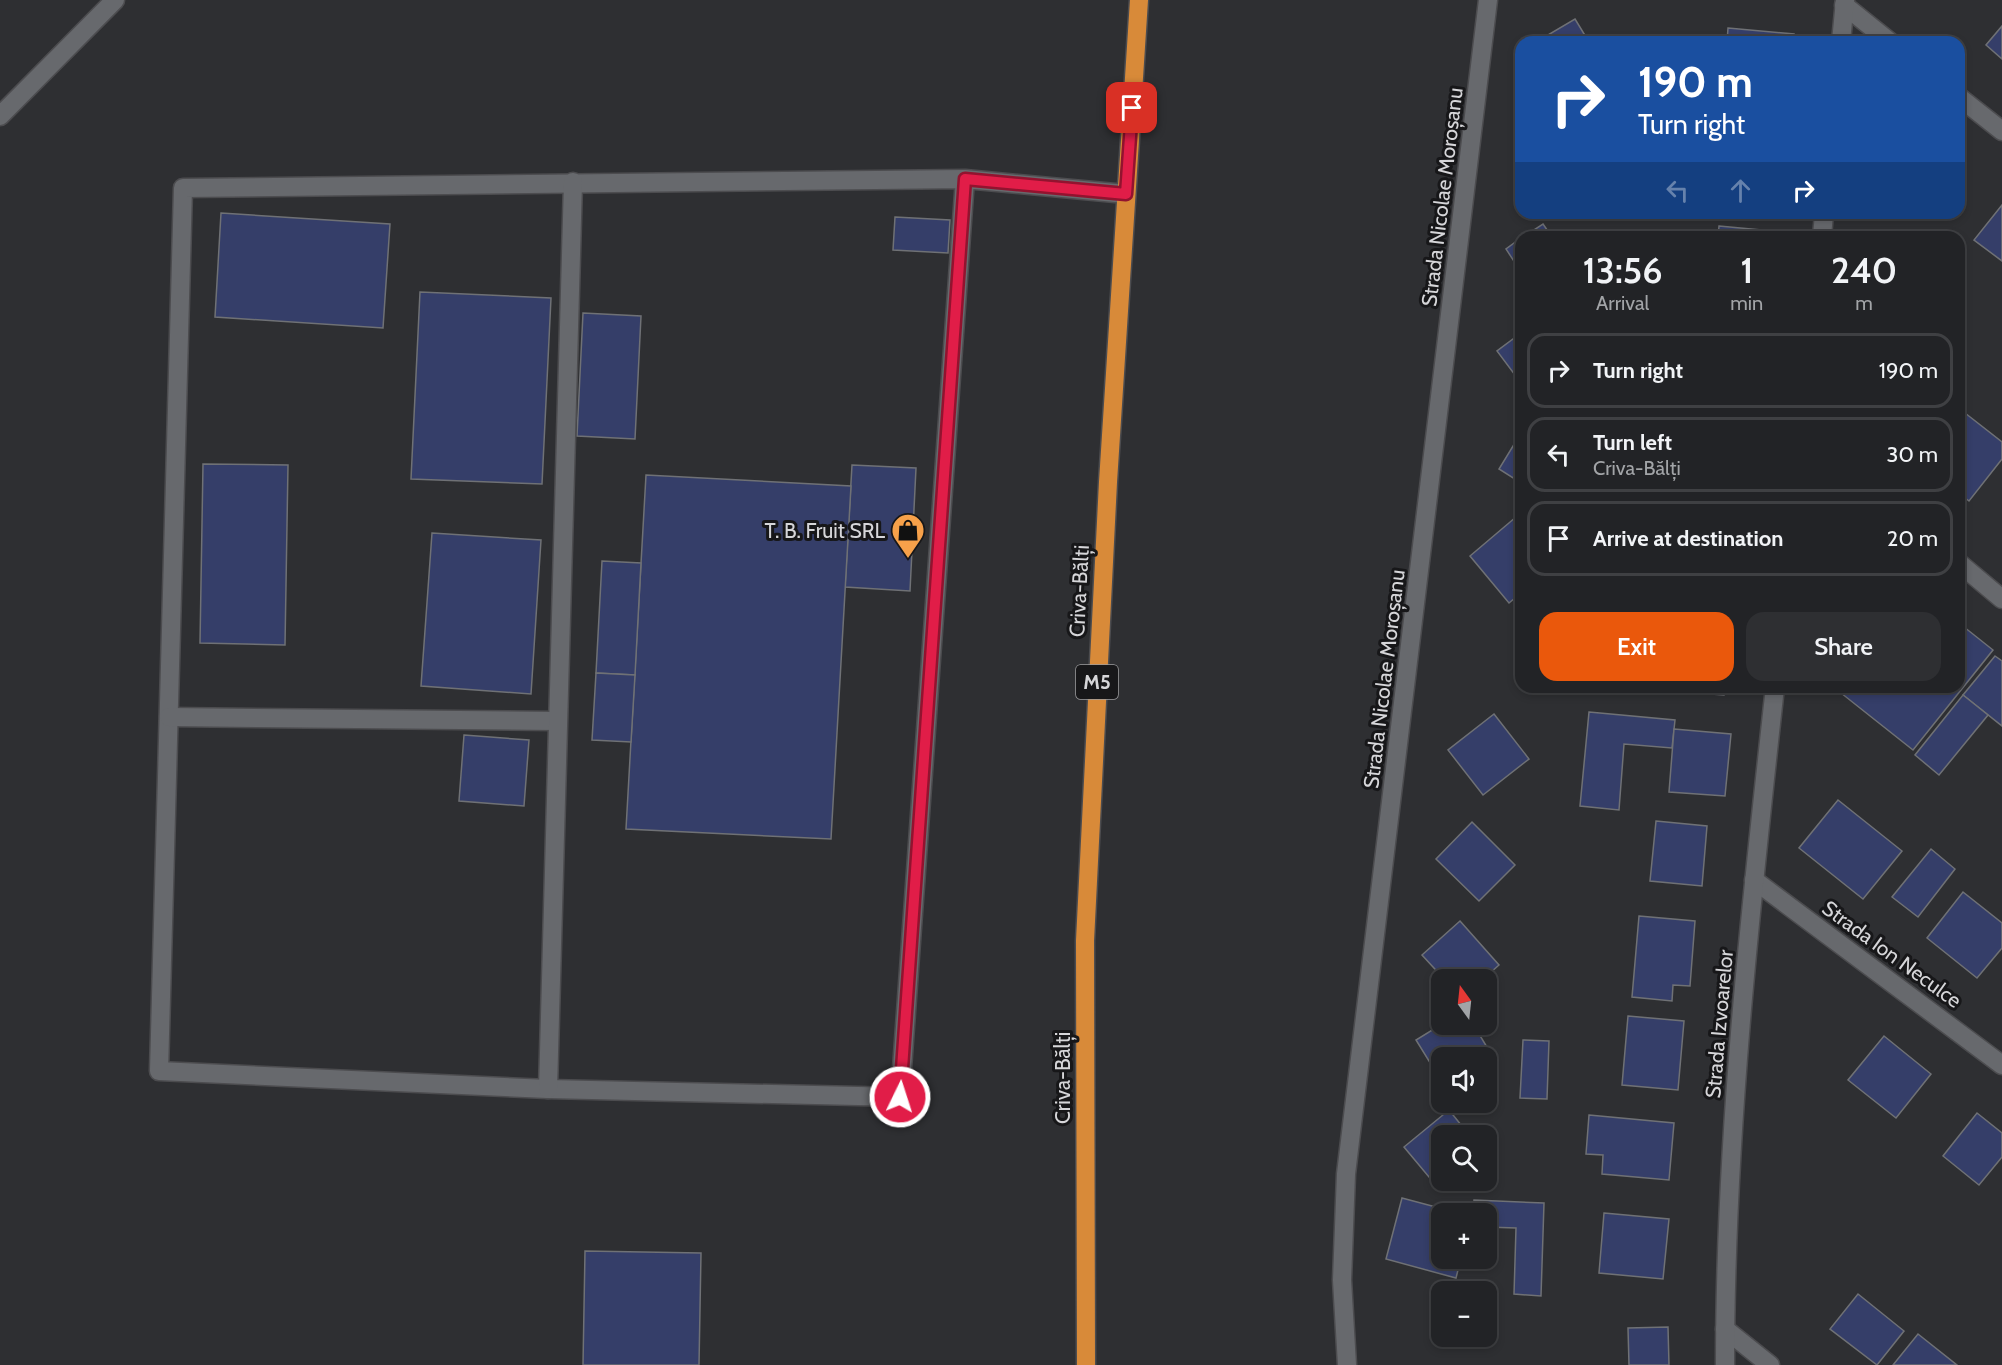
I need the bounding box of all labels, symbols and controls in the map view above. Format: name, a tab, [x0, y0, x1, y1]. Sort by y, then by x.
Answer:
text: 190 m	[1638, 56, 1753, 108]
icon: right	[1539, 60, 1617, 138]
pin	[1106, 82, 1157, 133]
street label: Strada Nicolae Moroșanu	[1416, 86, 1470, 308]
icon: arrive	[1115, 91, 1148, 124]
text: Turn right	[1638, 108, 1745, 141]
icon: left	[1661, 174, 1694, 207]
icon: ahead	[1724, 174, 1757, 207]
icon: right	[1787, 174, 1820, 207]
text: 13:56	[1583, 248, 1662, 292]
text: 1	[1740, 248, 1753, 292]
text: 240	[1831, 248, 1897, 292]
text: Arrival	[1596, 291, 1649, 315]
text: min	[1730, 291, 1763, 315]
text: m	[1855, 291, 1873, 315]
icon: right	[1542, 354, 1575, 387]
text: Turn right	[1593, 357, 1683, 384]
text: 190 m	[1879, 357, 1938, 384]
text: Turn left	[1593, 429, 1672, 456]
icon: left	[1542, 438, 1575, 471]
text: 30 m	[1886, 441, 1938, 468]
text: Criva-Bălți	[1593, 456, 1681, 480]
shop icon: T. B. Fruit SRL	[890, 512, 926, 559]
place label: T. B. Fruit SRL	[765, 518, 885, 543]
icon: arrive	[1542, 522, 1575, 555]
text: Arrive at destination	[1593, 525, 1783, 552]
text: 20 m	[1887, 525, 1938, 552]
street label: Criva-Bălți	[1064, 544, 1096, 638]
street label: Strada Nicolae Moroșanu	[1358, 568, 1412, 790]
button: Exit	[1539, 612, 1734, 681]
button: Share	[1746, 612, 1941, 681]
road number: M5	[1076, 665, 1118, 699]
street label: Strada Ion Neculce	[1818, 895, 1967, 1013]
street label: Strada Izvoarelor	[1700, 948, 1738, 1099]
north arrow	[1431, 969, 1497, 1035]
map controls	[1431, 969, 1497, 1347]
street label: Criva-Bălți	[1050, 1032, 1077, 1124]
button: sound	[1431, 1047, 1497, 1113]
position arrow	[868, 1065, 932, 1129]
button: search	[1431, 1125, 1497, 1191]
button: +	[1431, 1203, 1497, 1269]
button: −	[1431, 1281, 1497, 1347]

